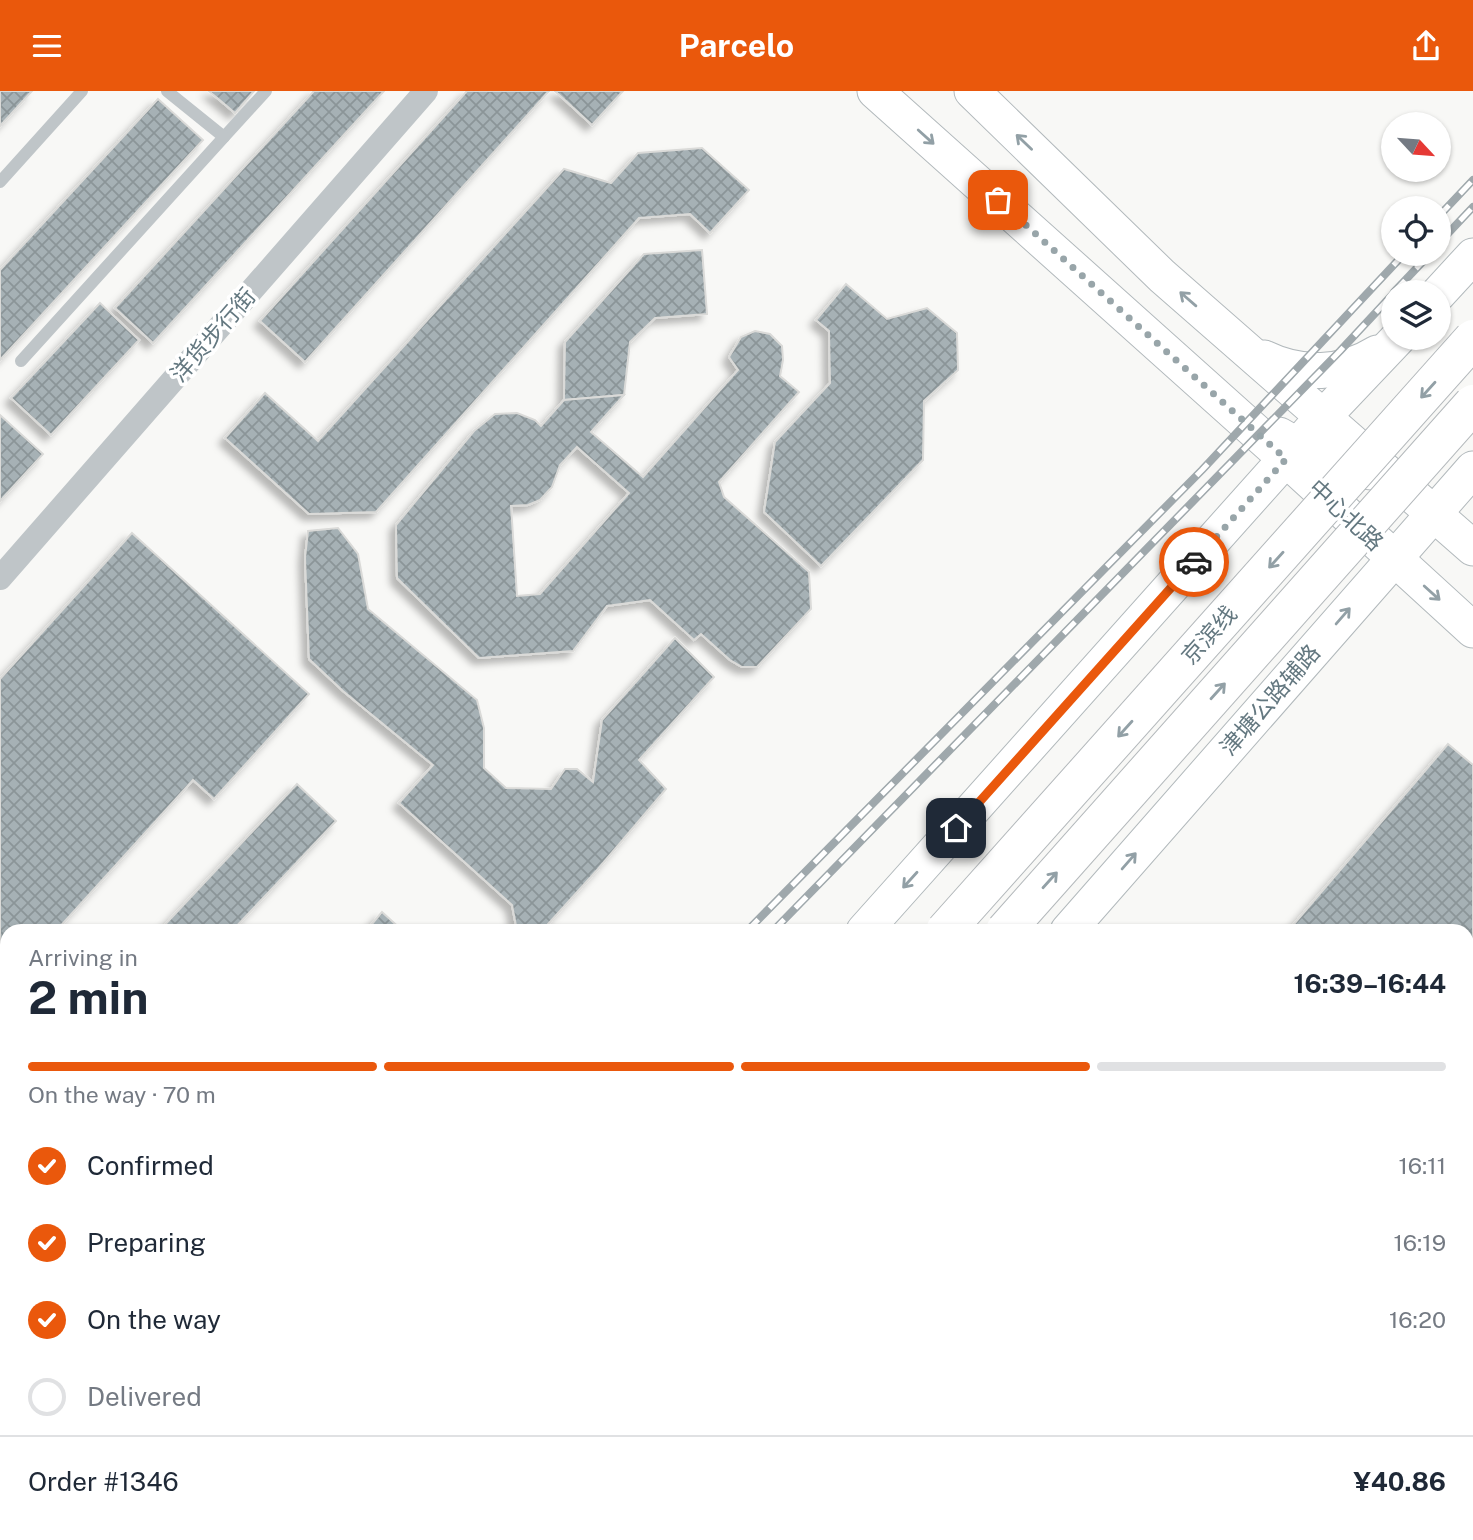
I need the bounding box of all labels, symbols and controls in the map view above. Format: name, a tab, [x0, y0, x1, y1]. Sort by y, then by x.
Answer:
icon: menu	[28, 27, 66, 65]
text: Parcelo	[679, 27, 794, 64]
icon: share	[1407, 27, 1445, 65]
north arrow	[1381, 112, 1451, 182]
map controls	[1381, 112, 1451, 350]
one-way arrow	[917, 128, 934, 145]
one-way arrow	[1016, 133, 1033, 150]
pin	[968, 170, 1028, 230]
icon: bag	[979, 181, 1017, 219]
button: locate	[1381, 196, 1451, 266]
button: layers	[1381, 280, 1451, 350]
street label: 洋货步行街	[165, 282, 261, 387]
one-way arrow	[1180, 291, 1198, 307]
one-way arrow	[1419, 381, 1436, 398]
street label: 中心北路	[1303, 473, 1389, 556]
courier	[1159, 527, 1229, 597]
icon: car	[1175, 543, 1213, 581]
one-way arrow	[1268, 550, 1284, 568]
one-way arrow	[1423, 585, 1441, 601]
street label: 京滨线	[1176, 600, 1242, 669]
one-way arrow	[1335, 608, 1352, 625]
street label: 津塘公路辅路	[1214, 639, 1325, 761]
one-way arrow	[1209, 683, 1226, 700]
one-way arrow	[1117, 720, 1133, 738]
pin	[926, 798, 986, 858]
icon: home	[937, 809, 975, 847]
one-way arrow	[1121, 852, 1137, 870]
one-way arrow	[901, 871, 918, 888]
one-way arrow	[1042, 872, 1059, 889]
text: Arriving in	[28, 944, 138, 971]
text: 16:39–16:44	[1293, 968, 1446, 999]
text: 2 min	[28, 970, 148, 1024]
text: On the way · 70 m	[28, 1081, 216, 1108]
icon: check	[28, 1147, 66, 1185]
text: Confirmed	[87, 1150, 214, 1181]
text: 16:11	[1398, 1152, 1446, 1179]
icon: check	[28, 1224, 66, 1262]
text: Preparing	[87, 1227, 206, 1258]
text: 16:19	[1393, 1229, 1446, 1256]
icon: check	[28, 1301, 66, 1339]
text: On the way	[87, 1304, 221, 1335]
text: 16:20	[1389, 1306, 1446, 1333]
text: Delivered	[87, 1381, 202, 1412]
text: Order #1346	[28, 1466, 179, 1497]
text: ¥40.86	[1354, 1466, 1446, 1497]

